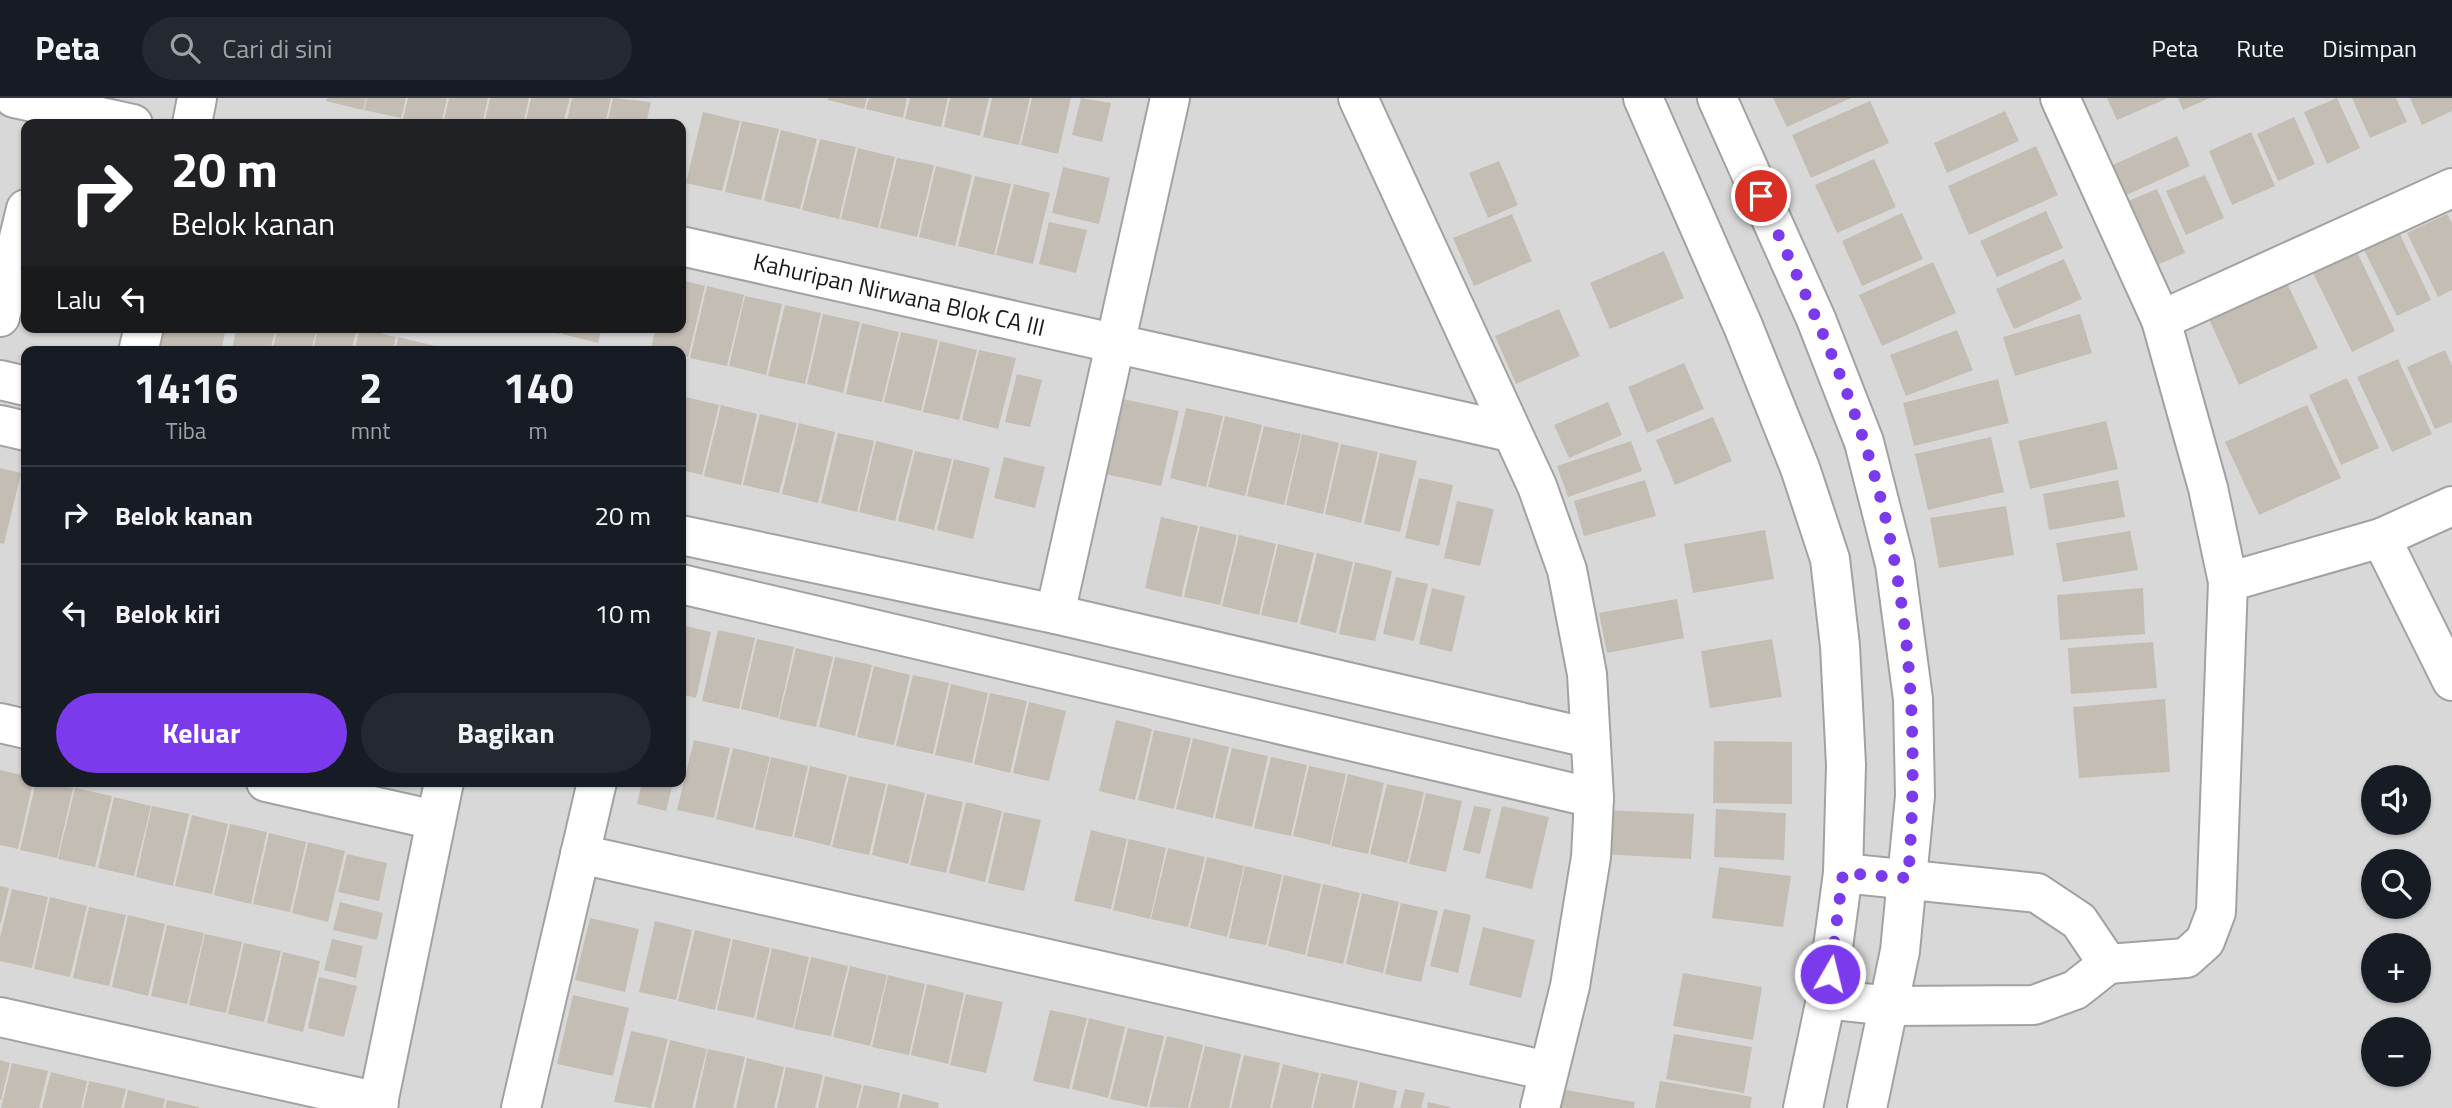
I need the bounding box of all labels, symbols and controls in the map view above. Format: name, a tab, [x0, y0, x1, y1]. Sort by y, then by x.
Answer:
search box	[142, 17, 632, 80]
text: Peta	[35, 23, 100, 73]
icon: search	[166, 29, 204, 67]
text: Cari di sini	[222, 29, 332, 68]
text: Peta	[2152, 30, 2198, 66]
text: Rute	[2236, 30, 2284, 66]
text: Disimpan	[2322, 30, 2417, 66]
text: 20 m	[171, 131, 278, 206]
icon: right	[56, 147, 147, 238]
pin	[1731, 166, 1791, 226]
icon: arrive	[1742, 177, 1780, 215]
text: Belok kanan	[171, 199, 335, 247]
street label: Kahuripan Nirwana Blok CA III	[750, 243, 1048, 345]
text: Lalu	[56, 280, 101, 319]
icon: left	[115, 280, 153, 318]
text: 14:16	[134, 355, 238, 419]
text: 2	[359, 355, 382, 419]
text: 140	[503, 355, 574, 419]
text: Tiba	[166, 413, 206, 448]
text: mnt	[351, 413, 390, 448]
text: m	[529, 413, 548, 448]
icon: right	[56, 496, 94, 534]
text: Belok kanan	[115, 496, 253, 535]
text: 20 m	[594, 496, 651, 535]
icon: left	[56, 594, 94, 632]
text: Belok kiri	[115, 594, 221, 633]
text: 10 m	[594, 594, 651, 633]
button: Keluar	[56, 693, 347, 773]
button: Bagikan	[361, 693, 651, 773]
map controls	[2361, 765, 2431, 1087]
button: sound	[2361, 765, 2431, 835]
button: search	[2361, 849, 2431, 919]
button: +	[2361, 933, 2431, 1003]
position arrow	[1793, 937, 1867, 1011]
button: −	[2361, 1017, 2431, 1087]

